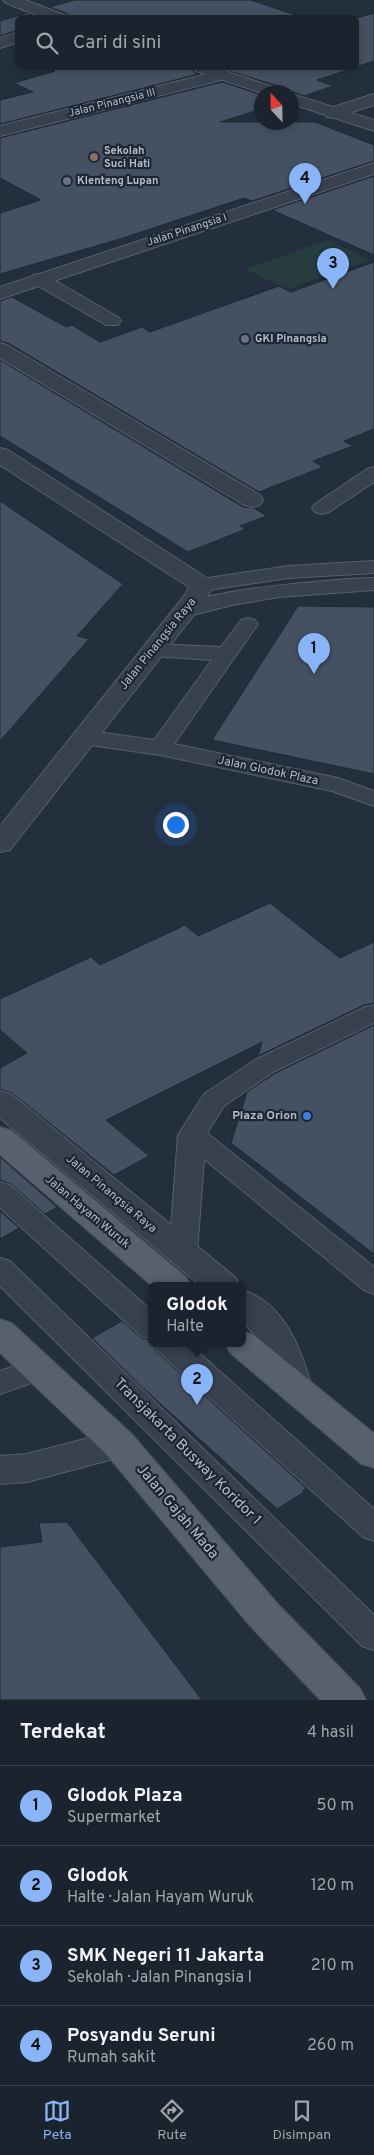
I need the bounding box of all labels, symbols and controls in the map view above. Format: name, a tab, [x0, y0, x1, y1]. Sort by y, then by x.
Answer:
search box	[15, 15, 359, 70]
icon: search	[33, 29, 61, 57]
text: Cari di sini	[73, 31, 161, 55]
street label: Jalan Pinangsia III	[67, 85, 157, 121]
north arrow	[254, 85, 299, 130]
place label: Sekolah Suci Hati	[104, 144, 150, 171]
marker: Sekolah Suci Hati	[88, 151, 100, 163]
pin: 4	[289, 163, 321, 204]
place label: Klenteng Lupan	[77, 174, 158, 188]
marker: Klenteng Lupan	[61, 175, 73, 187]
street label: Jalan Pinangsia I	[145, 210, 229, 250]
pin: 3	[317, 248, 349, 289]
place label: GKI Pinangsia	[255, 332, 327, 346]
marker: GKI Pinangsia	[239, 333, 251, 345]
street label: Jalan Pinangsia Raya	[116, 595, 200, 693]
pin: 1	[298, 633, 330, 674]
street label: Jalan Glodok Plaza	[216, 753, 320, 789]
your location	[163, 812, 189, 838]
place label: Plaza Orion	[232, 1108, 297, 1124]
marker: Plaza Orion	[301, 1110, 313, 1122]
street label: Jalan Pinangsia Raya	[62, 1151, 160, 1237]
street label: Jalan Hayam Wuruk	[41, 1172, 133, 1252]
popup	[148, 1282, 246, 1347]
text: Glodok	[166, 1293, 228, 1317]
text: Halte	[166, 1317, 204, 1337]
pin: 2	[181, 1364, 213, 1405]
street label: Transjakarta Busway Koridor 1	[109, 1374, 265, 1530]
street label: Jalan Gajah Mada	[132, 1461, 222, 1563]
text: Terdekat	[20, 1719, 106, 1746]
text: 4 hasil	[307, 1723, 354, 1743]
text: Glodok Plaza	[67, 1784, 183, 1808]
text: 1	[33, 1796, 39, 1816]
text: 50 m	[317, 1796, 354, 1816]
text: Supermarket	[67, 1808, 161, 1828]
text: Glodok	[67, 1864, 129, 1888]
text: 2	[31, 1876, 41, 1896]
text: 120 m	[311, 1876, 354, 1896]
text: Halte · Jalan Hayam Wuruk	[67, 1888, 254, 1908]
text: SMK Negeri 11 Jakarta	[67, 1944, 264, 1968]
text: 3	[31, 1956, 41, 1976]
text: 210 m	[311, 1956, 354, 1976]
text: Sekolah · Jalan Pinangsia I	[67, 1968, 252, 1988]
text: Posyandu Seruni	[67, 2024, 216, 2048]
text: 4	[31, 2036, 41, 2056]
text: 260 m	[307, 2036, 354, 2056]
text: Rumah sakit	[67, 2048, 156, 2068]
tab: Peta	[43, 2097, 72, 2144]
tab: Rute	[157, 2097, 187, 2144]
tab: Disimpan	[272, 2097, 331, 2144]

